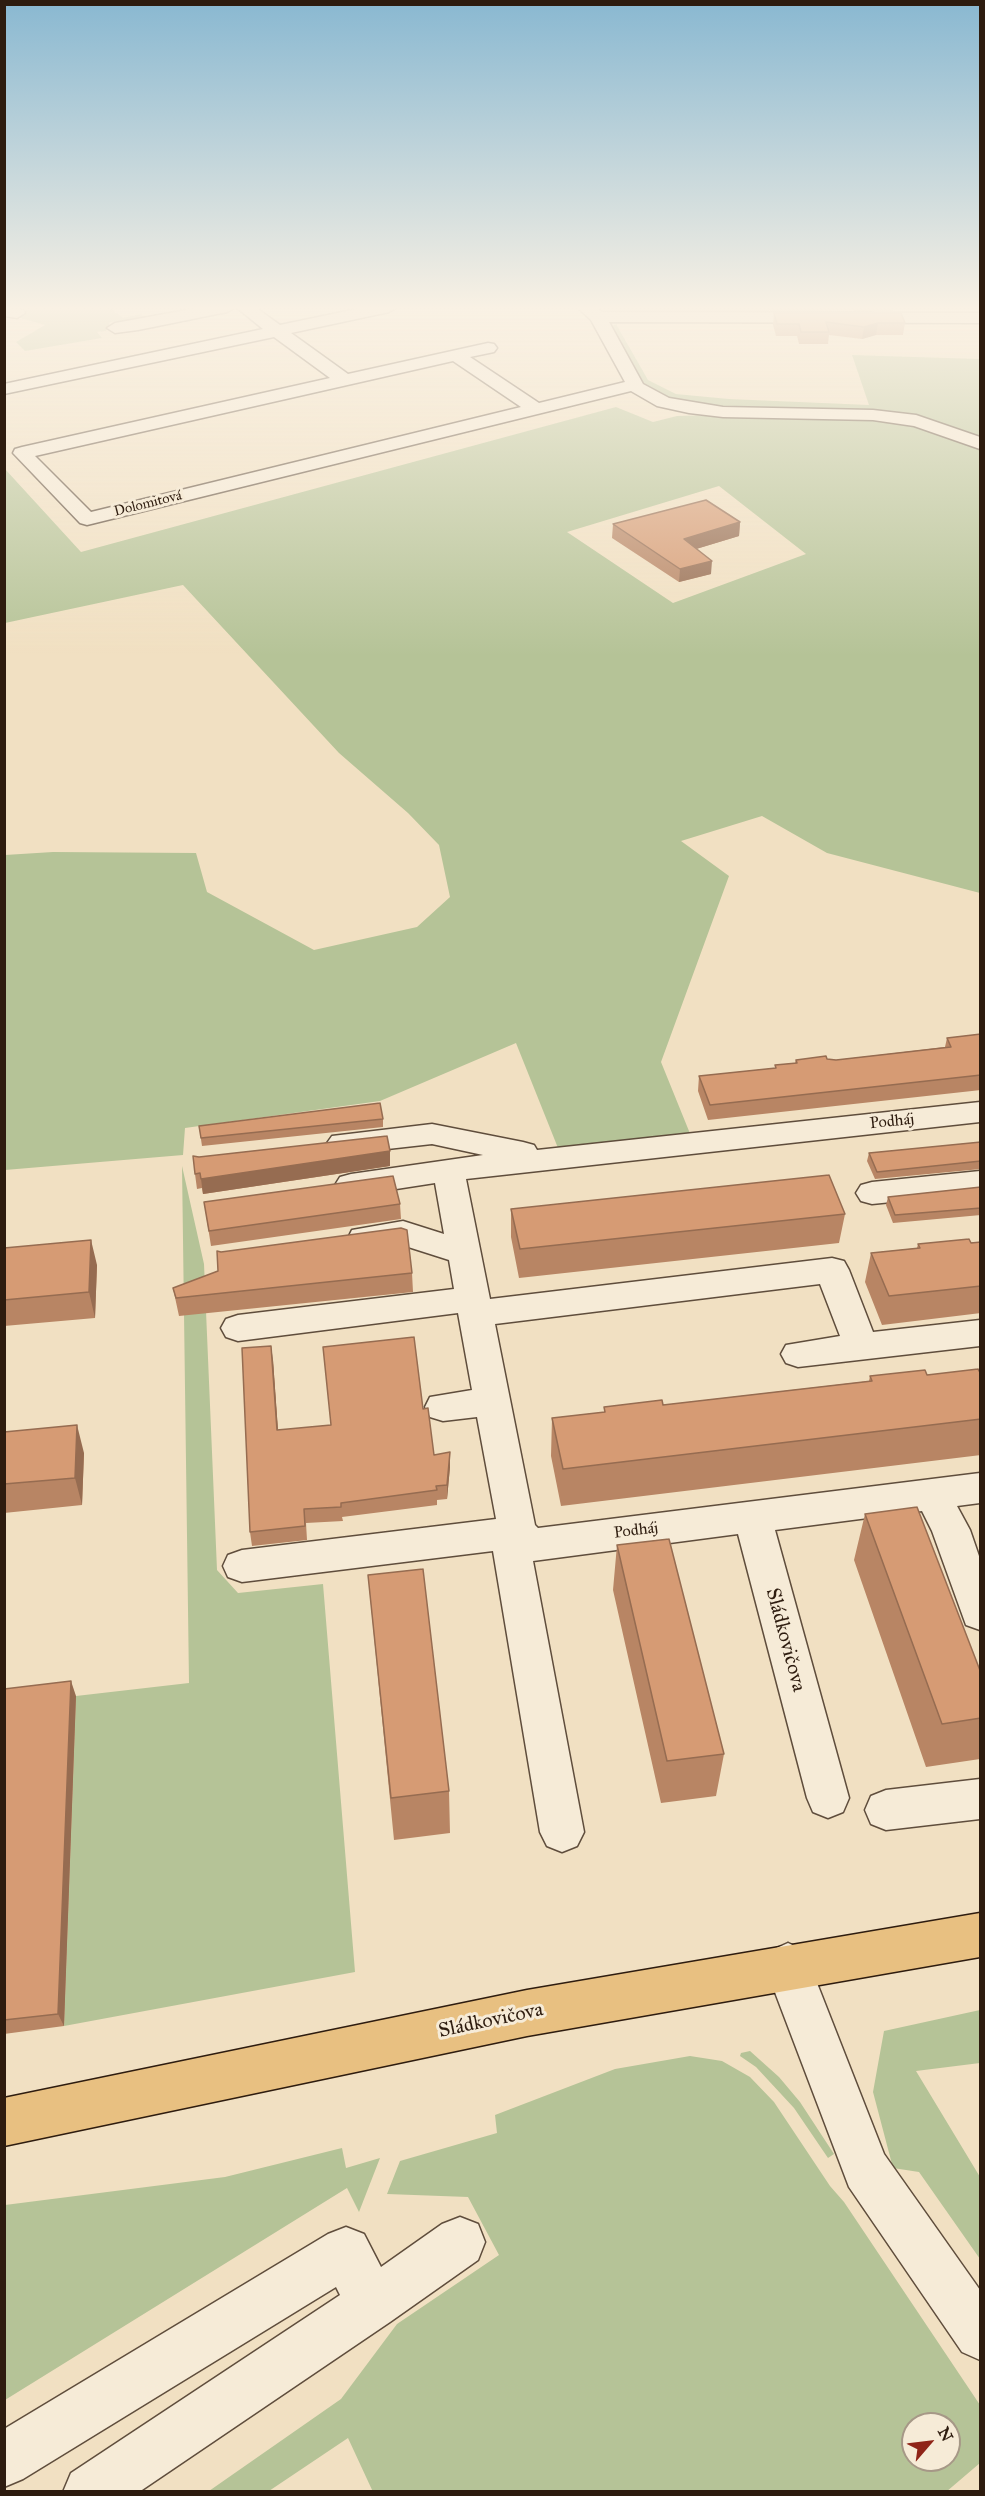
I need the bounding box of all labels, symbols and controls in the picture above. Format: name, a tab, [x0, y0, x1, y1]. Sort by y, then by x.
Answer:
street label: Dolomitová	[112, 487, 184, 521]
street label: Podháj	[869, 1110, 915, 1134]
street label: Podháj	[613, 1519, 659, 1543]
street label: Sládkovičova	[760, 1586, 810, 1694]
street label: Sládkovičova	[437, 1998, 545, 2044]
north arrow	[901, 2412, 961, 2472]
text: N	[934, 2424, 957, 2445]

